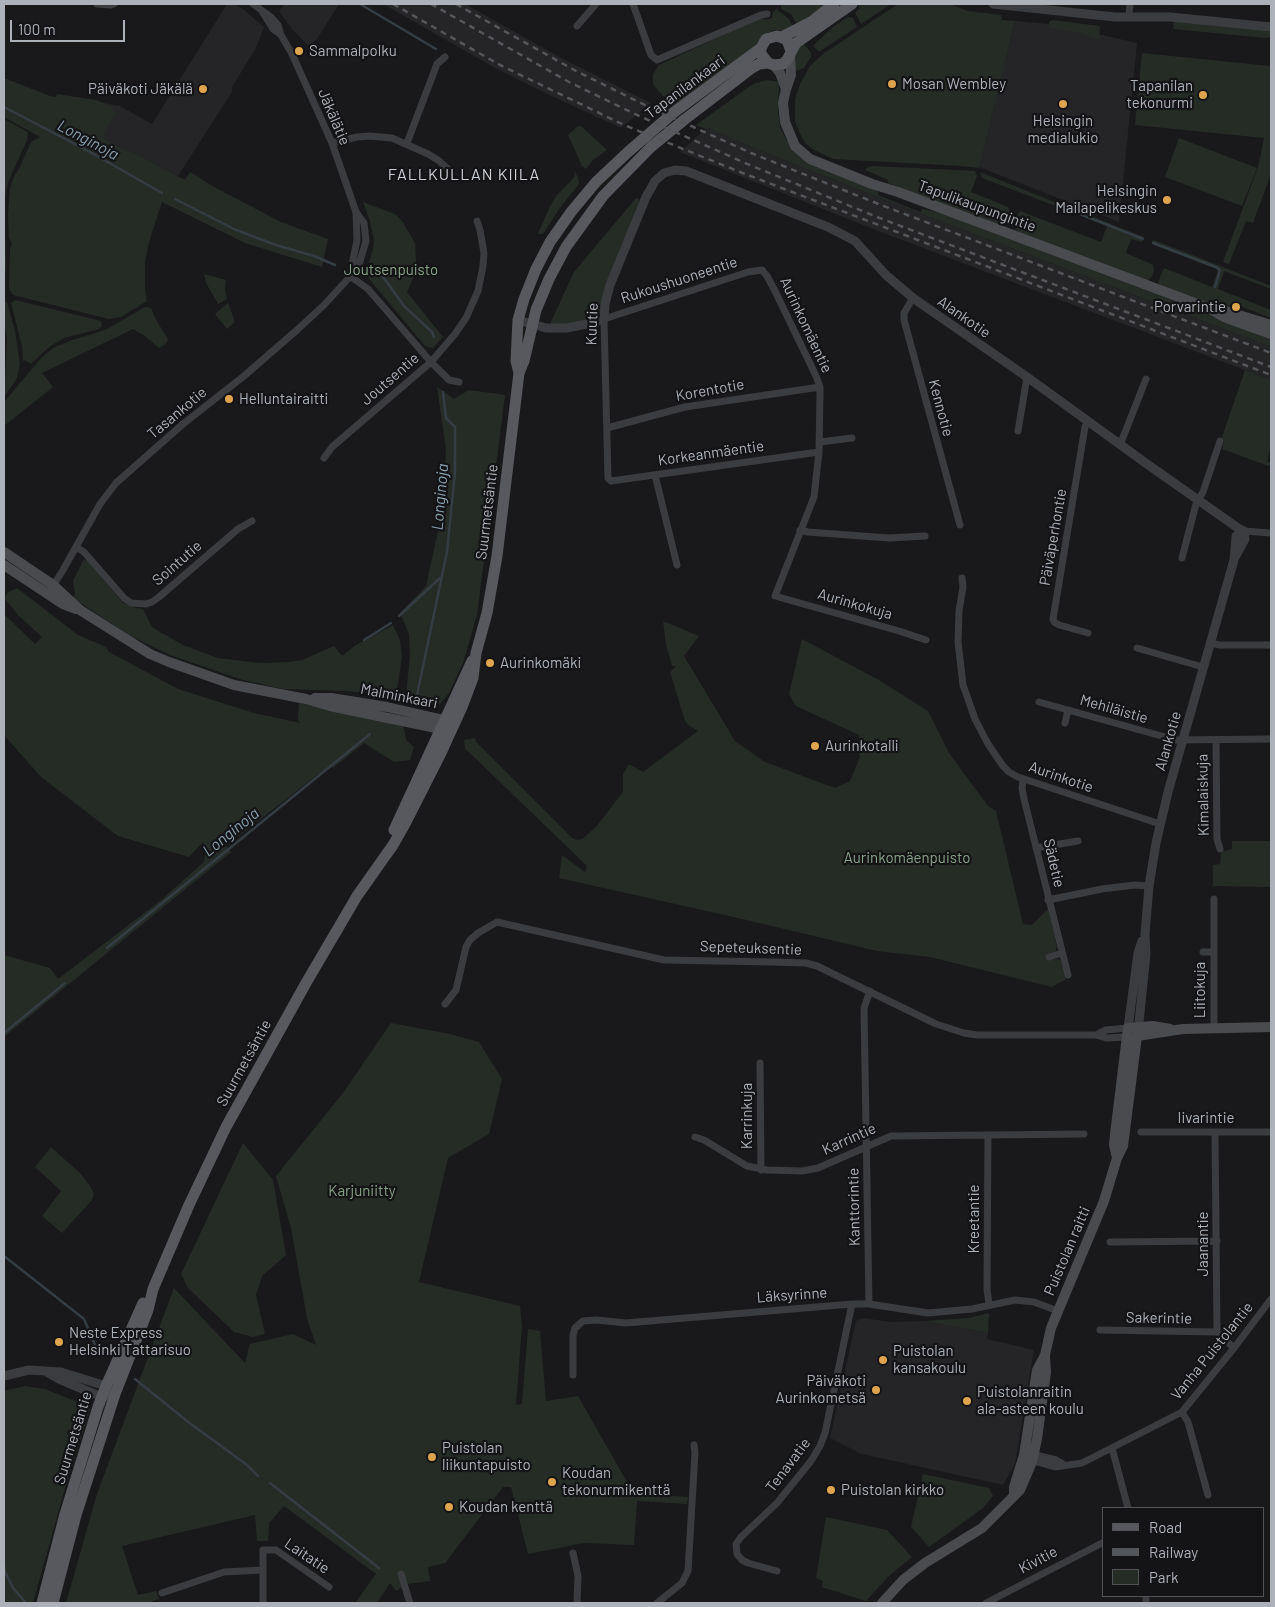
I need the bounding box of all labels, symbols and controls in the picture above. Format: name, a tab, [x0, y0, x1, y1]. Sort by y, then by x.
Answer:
scale bar	[12, 10, 128, 42]
text: 100 m	[18, 20, 56, 38]
place label: Sammalpolku	[309, 42, 397, 60]
marker: Sammalpolku	[293, 45, 305, 57]
street label: Tapanilankaari	[642, 51, 728, 123]
place label: Mosan Wembley	[902, 75, 1006, 93]
place label: Tapanilan tekonurmi	[1127, 77, 1193, 112]
marker: Mosan Wembley	[886, 78, 898, 90]
place label: Päiväkoti Jäkälä	[88, 80, 193, 98]
marker: Päiväkoti Jäkälä	[197, 83, 209, 95]
street label: Jäkälätie	[314, 86, 354, 148]
marker: Tapanilan tekonurmi	[1197, 89, 1209, 101]
marker: Helsingin medialukio	[1057, 98, 1069, 110]
place label: Helsingin medialukio	[1028, 112, 1098, 147]
water label: Longinoja	[54, 116, 122, 164]
district label: FALLKULLAN KIILA	[386, 165, 542, 185]
street label: Tapulikaupungintie	[916, 176, 1038, 236]
place label: Helsingin Mailapelikeskus	[1055, 182, 1157, 217]
marker: Helsingin Mailapelikeskus	[1161, 194, 1173, 206]
street label: Rukoushuoneentie	[618, 253, 740, 307]
park label: Joutsenpuisto	[344, 261, 438, 279]
street label: Aurinkomäentie	[776, 274, 836, 376]
street label: Alankotie	[934, 292, 994, 342]
place label: Porvarintie	[1154, 298, 1226, 316]
marker: Porvarintie	[1230, 301, 1242, 313]
street label: Kuutie	[582, 302, 602, 346]
street label: Joutsentie	[357, 349, 423, 409]
street label: Korentotie	[674, 375, 746, 405]
street label: Kennotie	[925, 377, 957, 439]
street label: Tasankotie	[144, 383, 210, 443]
place label: Helluntairaitti	[239, 390, 328, 408]
marker: Helluntairaitti	[223, 393, 235, 405]
street label: Korkeanmäentie	[657, 437, 765, 469]
water label: Longinoja	[428, 463, 452, 531]
street label: Suurmetsäntie	[472, 463, 502, 561]
street label: Päiväperhontie	[1036, 487, 1070, 587]
street label: Sointutie	[149, 537, 205, 589]
street label: Aurinkokuja	[816, 585, 894, 623]
place label: Aurinkomäki	[500, 654, 581, 672]
marker: Aurinkomäki	[484, 657, 496, 669]
street label: Malminkaari	[359, 680, 439, 712]
street label: Mehiläistie	[1078, 691, 1150, 727]
street label: Alankotie	[1151, 709, 1185, 773]
place label: Aurinkotalli	[825, 737, 899, 755]
marker: Aurinkotalli	[809, 740, 821, 752]
street label: Kimalaiskuja	[1193, 754, 1213, 836]
street label: Aurinkotie	[1026, 758, 1096, 796]
water label: Longinoja	[199, 803, 263, 861]
street label: Sädetie	[1040, 837, 1068, 889]
park label: Aurinkomäenpuisto	[844, 849, 970, 867]
street label: Sepeteuksentie	[700, 937, 802, 959]
street label: Liitokuja	[1191, 962, 1209, 1018]
street label: Suurmetsäntie	[213, 1017, 275, 1109]
street label: Karrinkuja	[738, 1083, 756, 1149]
street label: Iivarintie	[1178, 1109, 1234, 1127]
street label: Karrintie	[819, 1119, 879, 1159]
street label: Kanttorintie	[844, 1168, 864, 1246]
park label: Karjuniitty	[328, 1182, 396, 1200]
street label: Kreetantie	[965, 1185, 983, 1253]
street label: Puistolan raitti	[1040, 1204, 1094, 1298]
street label: Jaanantie	[1194, 1211, 1212, 1277]
street label: Läksyrinne	[756, 1284, 828, 1306]
street label: Vanha Puistolantie	[1167, 1299, 1257, 1403]
street label: Sakerintie	[1126, 1308, 1192, 1328]
place label: Neste Express Helsinki Tattarisuo	[69, 1324, 191, 1359]
marker: Neste Express Helsinki Tattarisuo	[53, 1336, 65, 1348]
place label: Puistolan kansakoulu	[893, 1342, 966, 1377]
marker: Puistolan kansakoulu	[877, 1354, 889, 1366]
place label: Päiväkoti Aurinkometsä	[776, 1372, 866, 1407]
place label: Puistolanraitin ala-asteen koulu	[977, 1383, 1084, 1418]
marker: Päiväkoti Aurinkometsä	[870, 1384, 882, 1396]
street label: Suurmetsäntie	[50, 1389, 96, 1487]
marker: Puistolanraitin ala-asteen koulu	[961, 1395, 973, 1407]
street label: Tenavatie	[762, 1434, 814, 1496]
place label: Puistolan liikuntapuisto	[442, 1439, 531, 1474]
marker: Puistolan liikuntapuisto	[426, 1451, 438, 1463]
place label: Koudan tekonurmikenttä	[562, 1464, 670, 1499]
marker: Koudan tekonurmikenttä	[546, 1476, 558, 1488]
place label: Puistolan kirkko	[841, 1481, 944, 1499]
marker: Puistolan kirkko	[825, 1484, 837, 1496]
place label: Koudan kenttä	[459, 1498, 553, 1516]
marker: Koudan kenttä	[443, 1501, 455, 1513]
legend	[1102, 1507, 1265, 1597]
text: Road	[1149, 1518, 1182, 1536]
street label: Laitatie	[281, 1534, 333, 1578]
street label: Kivitie	[1016, 1542, 1060, 1578]
text: Railway	[1149, 1543, 1198, 1561]
text: Park	[1149, 1568, 1178, 1586]

